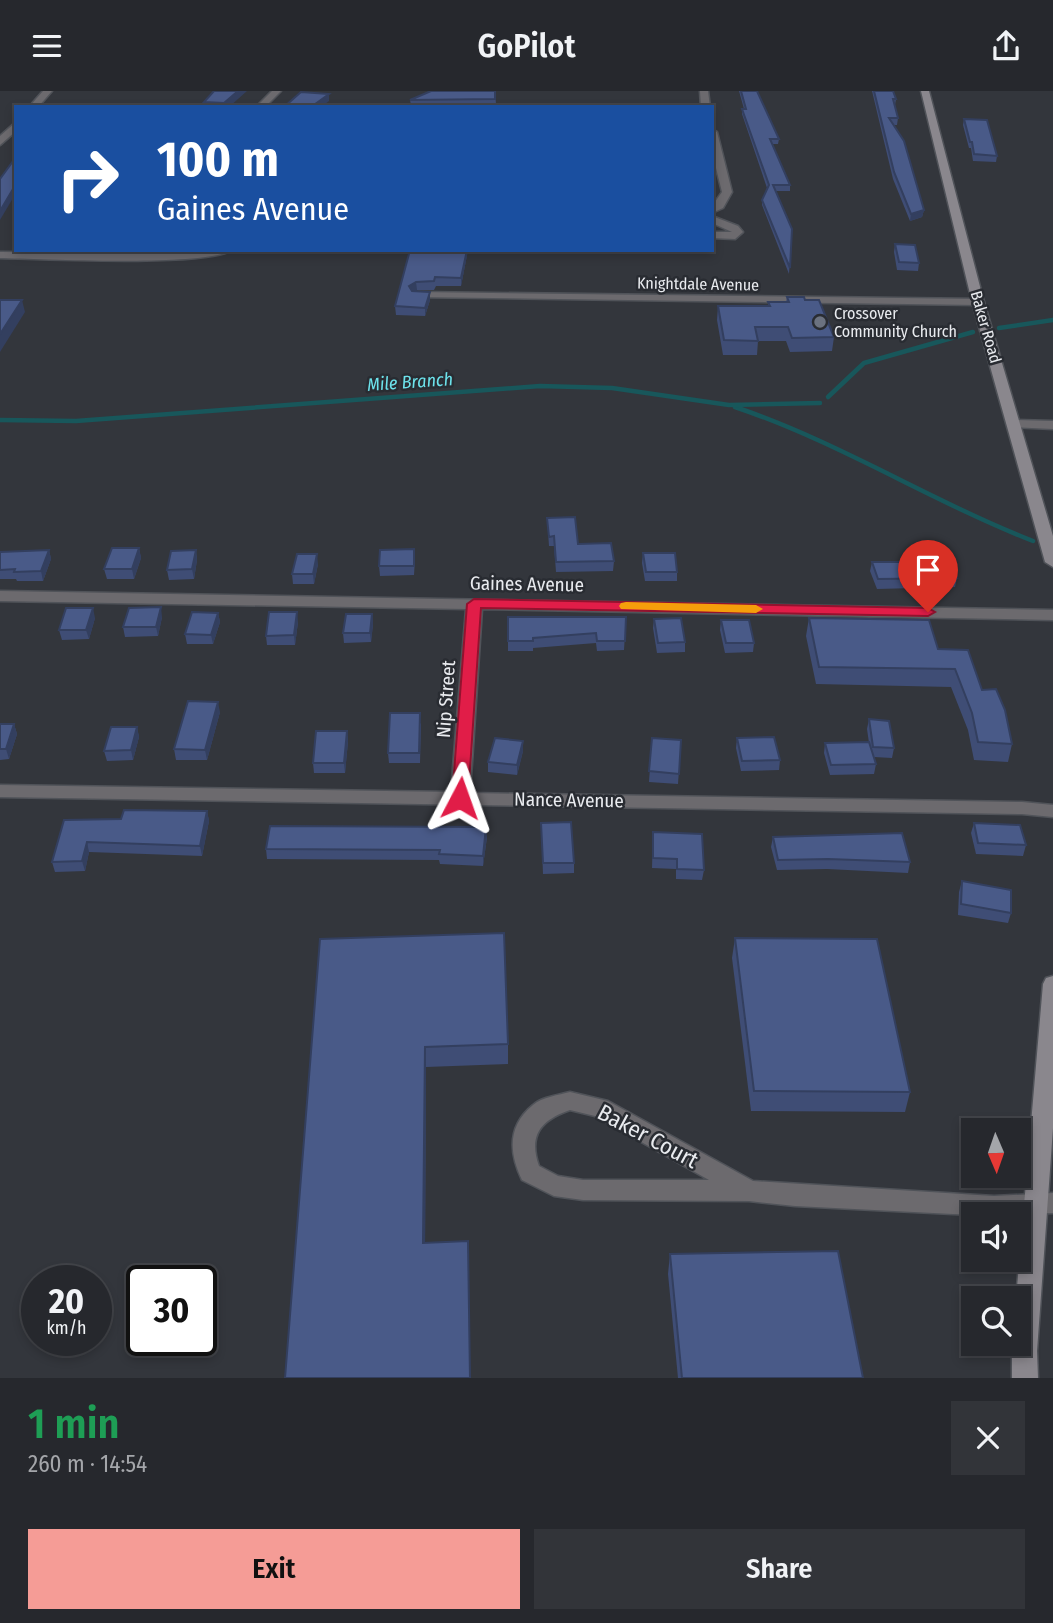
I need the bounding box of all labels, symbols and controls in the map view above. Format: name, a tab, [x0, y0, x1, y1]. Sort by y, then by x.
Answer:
icon: menu	[28, 27, 66, 65]
text: GoPilot	[478, 27, 575, 65]
icon: share	[987, 27, 1025, 65]
text: 100 m	[157, 130, 279, 189]
icon: right	[42, 133, 133, 224]
text: Gaines Avenue	[157, 190, 349, 228]
street label: Knightdale Avenue	[637, 273, 759, 295]
street label: Baker Road	[967, 289, 1005, 365]
place label: Crossover Community Church	[834, 304, 957, 341]
marker: Crossover Community Church	[812, 314, 828, 330]
water label: Mile Branch	[366, 368, 454, 396]
pin	[898, 540, 958, 612]
icon: arrive	[909, 551, 947, 589]
street label: Gaines Avenue	[470, 572, 584, 596]
street label: Nip Street	[432, 659, 460, 739]
position arrow	[423, 761, 497, 835]
street label: Nance Avenue	[514, 788, 624, 812]
street label: Baker Court	[593, 1098, 704, 1174]
north arrow	[961, 1118, 1031, 1188]
map controls	[961, 1118, 1031, 1356]
button: sound	[961, 1202, 1031, 1272]
speed limit sign: 30	[126, 1265, 217, 1356]
text: 20	[49, 1280, 84, 1322]
button: search	[961, 1286, 1031, 1356]
text: km/h	[46, 1317, 87, 1339]
text: 1 min	[28, 1399, 119, 1449]
button: close	[951, 1401, 1025, 1475]
text: 260 m · 14:54	[28, 1450, 147, 1478]
button: Exit	[28, 1529, 520, 1609]
button: Share	[534, 1529, 1025, 1609]

